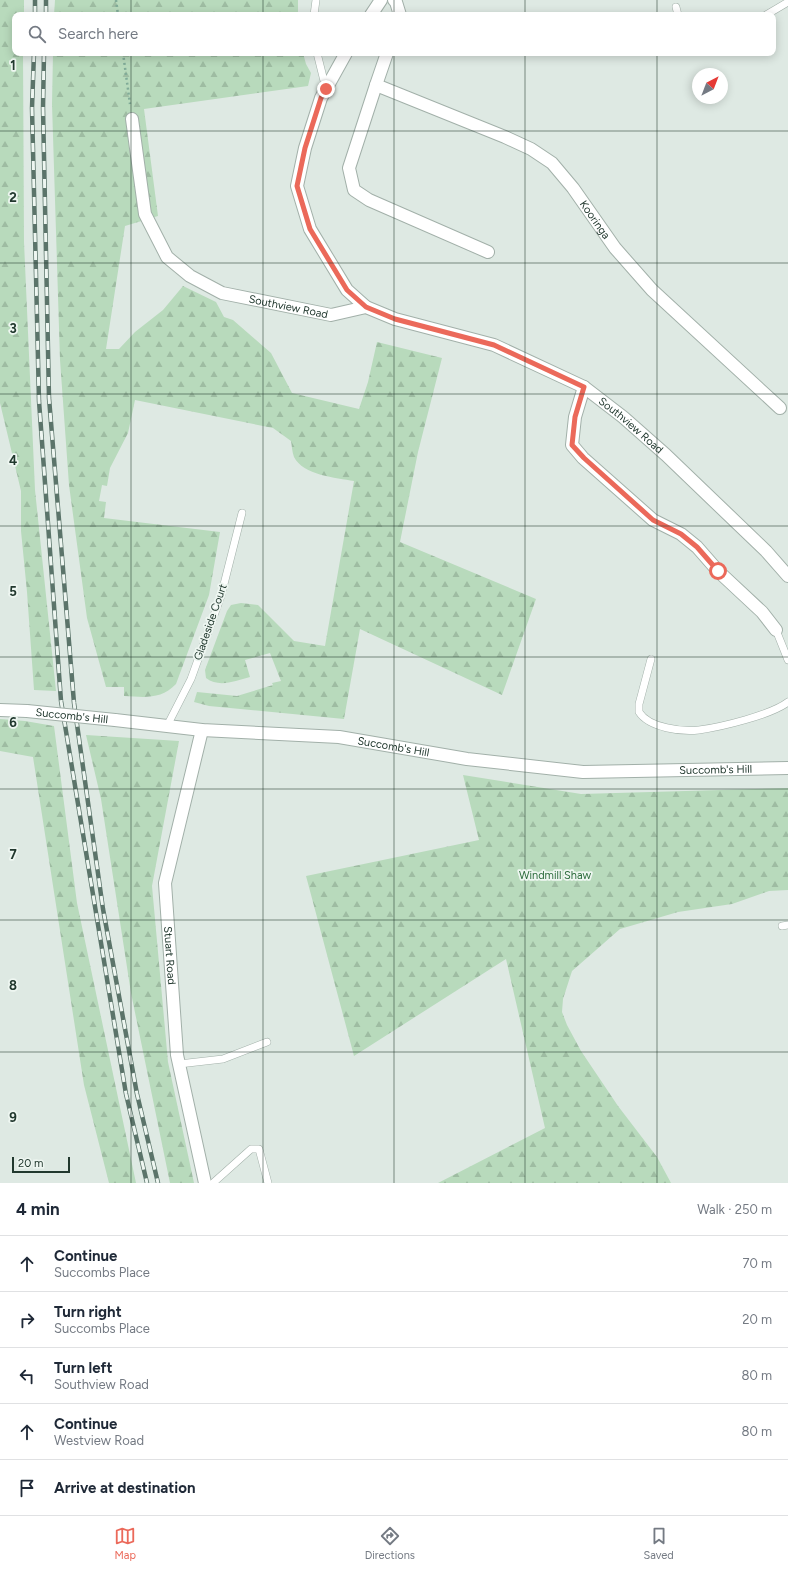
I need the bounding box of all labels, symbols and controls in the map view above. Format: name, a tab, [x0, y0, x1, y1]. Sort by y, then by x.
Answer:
search box	[12, 12, 776, 56]
icon: search	[26, 23, 48, 45]
text: Search here	[58, 25, 138, 43]
text: 1	[10, 58, 16, 73]
north arrow	[692, 68, 728, 104]
route end	[317, 80, 335, 98]
text: 2	[9, 190, 17, 205]
street label: Kooringa	[577, 198, 613, 242]
street label: Southview Road	[248, 293, 329, 321]
text: 3	[9, 321, 17, 336]
street label: Southview Road	[596, 395, 666, 456]
text: 4	[9, 453, 17, 468]
route start	[709, 562, 727, 580]
street label: Gladeside Court	[191, 582, 230, 662]
text: 5	[9, 584, 17, 599]
street label: Succomb's Hill	[35, 706, 109, 726]
text: 6	[9, 715, 17, 730]
street label: Succomb's Hill	[356, 734, 430, 759]
street label: Succomb's Hill	[679, 763, 752, 777]
text: 7	[9, 847, 17, 862]
park label: Windmill Shaw	[519, 869, 591, 882]
street label: Stuart Road	[161, 926, 178, 985]
text: 8	[9, 978, 17, 993]
text: 9	[9, 1110, 17, 1125]
scale bar	[12, 1155, 70, 1174]
text: 20 m	[18, 1157, 43, 1170]
text: 4 min	[16, 1199, 60, 1219]
text: Walk · 250 m	[697, 1202, 772, 1217]
text: Continue	[54, 1247, 117, 1265]
icon: ahead	[16, 1253, 38, 1275]
text: 70 m	[742, 1256, 772, 1271]
text: Succombs Place	[54, 1265, 150, 1280]
text: Turn right	[54, 1303, 122, 1321]
icon: right	[16, 1309, 38, 1331]
text: 20 m	[742, 1312, 772, 1327]
text: Succombs Place	[54, 1321, 150, 1336]
text: Turn left	[54, 1359, 112, 1377]
icon: left	[16, 1365, 38, 1387]
text: 80 m	[741, 1368, 772, 1383]
text: Southview Road	[54, 1377, 149, 1392]
text: Continue	[54, 1415, 117, 1433]
icon: ahead	[16, 1421, 38, 1443]
text: 80 m	[741, 1424, 772, 1439]
text: Westview Road	[54, 1433, 144, 1448]
icon: arrive	[16, 1477, 38, 1499]
text: Arrive at destination	[54, 1479, 195, 1497]
tab: Map	[114, 1525, 136, 1562]
tab: Directions	[365, 1525, 415, 1562]
tab: Saved	[643, 1525, 674, 1562]

